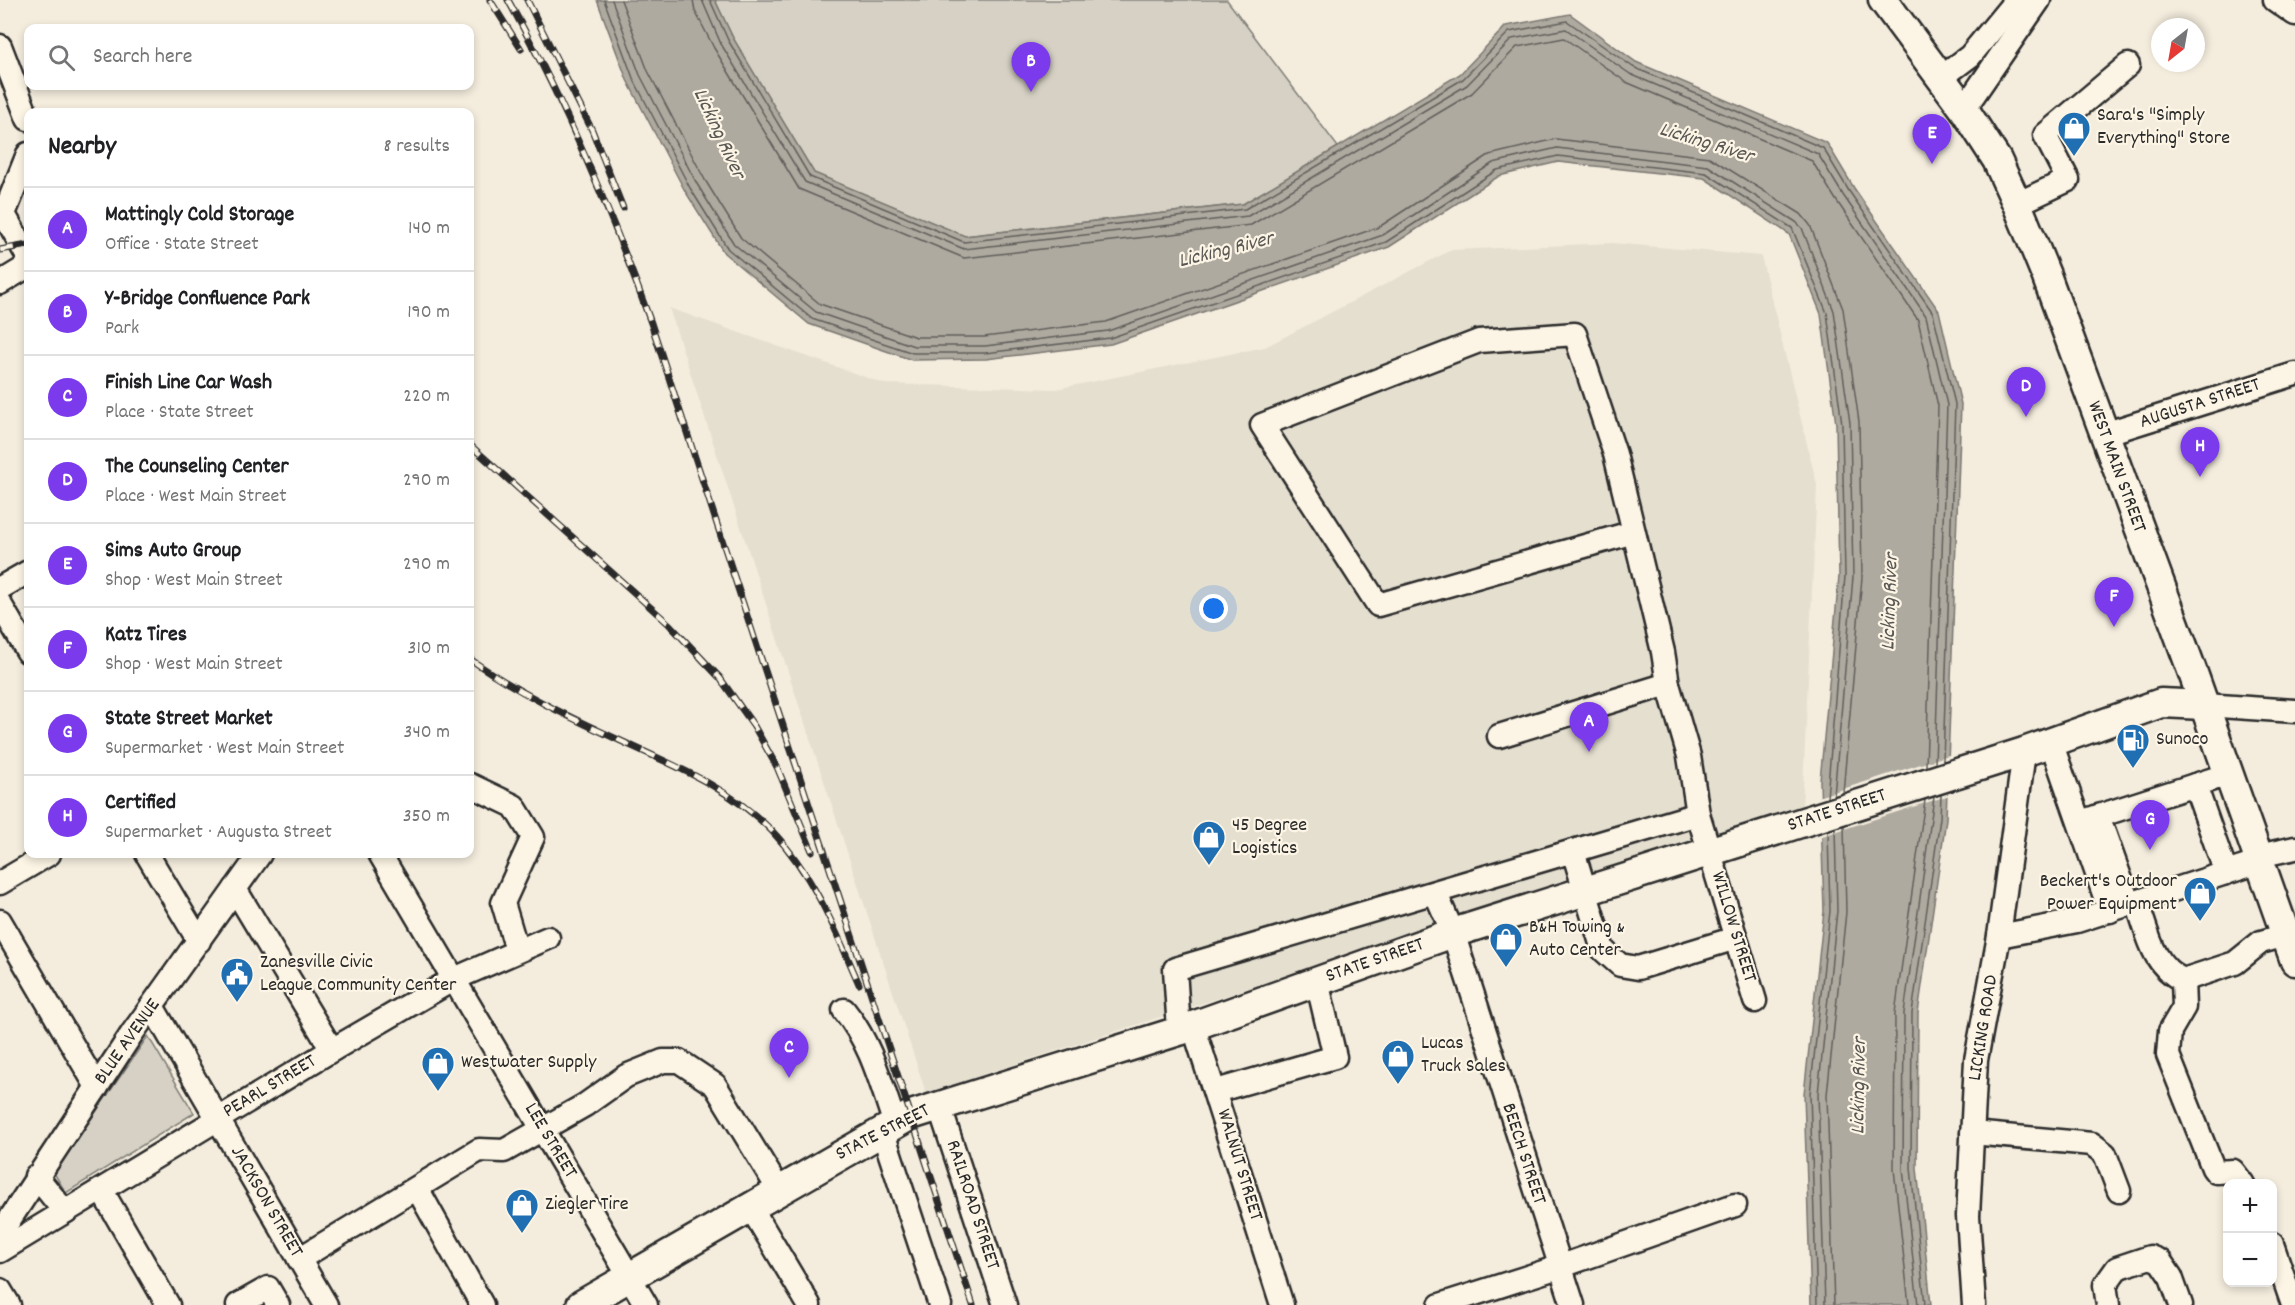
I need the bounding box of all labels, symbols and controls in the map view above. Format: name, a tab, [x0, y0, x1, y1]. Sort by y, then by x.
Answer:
north arrow	[2151, 18, 2205, 72]
search box	[24, 24, 474, 90]
icon: search	[45, 41, 78, 74]
text: Search here	[93, 42, 192, 73]
pin: B	[1012, 42, 1050, 92]
water label: Licking River	[684, 84, 753, 186]
place label: Sara's "Simply Everything" Store	[2097, 102, 2230, 153]
shop icon: Sara's "Simply Everything" Store	[2056, 110, 2092, 157]
pin: E	[1912, 114, 1952, 164]
water label: Licking River	[1655, 115, 1759, 173]
text: Nearby	[48, 129, 116, 166]
text: 8 results	[384, 133, 450, 161]
text: Mattingly Cold Storage	[105, 200, 294, 231]
text: A	[62, 215, 73, 243]
text: 140 m	[408, 215, 450, 243]
water label: Licking River	[1175, 224, 1279, 277]
text: Office · State Street	[105, 231, 259, 259]
text: Y-Bridge Confluence Park	[105, 284, 310, 315]
text: B	[63, 299, 72, 327]
text: 190 m	[407, 299, 450, 327]
text: Park	[105, 315, 139, 343]
text: Finish Line Car Wash	[105, 368, 272, 399]
pin: D	[2006, 368, 2046, 417]
street label: AUGUSTA STREET	[2136, 371, 2264, 437]
text: C	[63, 383, 72, 411]
text: 220 m	[403, 383, 450, 411]
street label: WEST MAIN STREET	[2079, 397, 2153, 537]
text: Place · State Street	[105, 399, 254, 427]
pin: H	[2180, 428, 2220, 477]
text: The Counseling Center	[105, 452, 289, 483]
text: D	[62, 467, 73, 495]
text: 290 m	[403, 467, 450, 495]
text: Place · West Main Street	[105, 483, 287, 511]
text: Sims Auto Group	[105, 536, 241, 567]
text: E	[63, 551, 72, 579]
text: 290 m	[403, 551, 450, 579]
water label: Licking River	[1874, 551, 1908, 651]
text: Shop · West Main Street	[105, 567, 283, 595]
pin: F	[2094, 578, 2134, 627]
your location	[1199, 594, 1228, 623]
text: Katz Tires	[105, 620, 187, 651]
text: F	[63, 635, 72, 663]
text: 310 m	[408, 635, 450, 663]
text: Shop · West Main Street	[105, 651, 283, 679]
pin: A	[1570, 702, 1608, 752]
text: State Street Market	[105, 704, 273, 735]
text: G	[62, 719, 73, 747]
text: 340 m	[404, 719, 450, 747]
fuel station icon: Sunoco	[2115, 722, 2151, 769]
place label: Sunoco	[2156, 726, 2209, 754]
text: Supermarket · West Main Street	[105, 735, 344, 763]
street label: STATE STREET	[1784, 782, 1890, 840]
text: Certified	[105, 788, 176, 819]
pin: G	[2130, 800, 2170, 850]
text: H	[62, 803, 73, 831]
text: 350 m	[403, 803, 450, 831]
place label: 45 Degree Logistics	[1232, 812, 1307, 863]
text: Supermarket · Augusta Street	[105, 819, 332, 847]
shop icon: 45 Degree Logistics	[1191, 819, 1227, 866]
street label: WILLOW STREET	[1703, 868, 1763, 986]
place label: Beckert's Outdoor Power Equipment	[2040, 868, 2178, 919]
shop icon: Beckert's Outdoor Power Equipment	[2182, 875, 2218, 922]
place label: B&H Towing & Auto Center	[1529, 914, 1625, 965]
shop icon: B&H Towing & Auto Center	[1488, 921, 1524, 968]
street label: STATE STREET	[1322, 931, 1428, 991]
place label: Zanesville Civic League Community Center	[260, 949, 457, 1000]
public building icon: Zanesville Civic League Community Center	[219, 956, 255, 1003]
street label: LICKING ROAD	[1962, 973, 2006, 1083]
street label: BLUE AVENUE	[88, 993, 168, 1091]
pin: C	[770, 1028, 808, 1078]
place label: Lucas Truck Sales	[1421, 1030, 1506, 1081]
water label: Licking River	[1844, 1035, 1876, 1135]
shop icon: Lucas Truck Sales	[1380, 1038, 1416, 1085]
shop icon: Westwater Supply	[420, 1045, 456, 1092]
street label: PEARL STREET	[218, 1048, 322, 1126]
place label: Westwater Supply	[461, 1049, 597, 1077]
street label: STATE STREET	[831, 1097, 935, 1169]
street label: LEE STREET	[516, 1098, 584, 1184]
street label: BEECH STREET	[1493, 1100, 1553, 1208]
street label: WALNUT STREET	[1209, 1106, 1269, 1224]
street label: RAILROAD STREET	[938, 1137, 1006, 1273]
street label: JACKSON STREET	[223, 1141, 309, 1263]
map controls	[2223, 1179, 2277, 1287]
button: +	[2223, 1179, 2277, 1233]
shop icon: Ziegler Tire	[504, 1187, 540, 1234]
place label: Ziegler Tire	[545, 1191, 629, 1219]
button: −	[2223, 1233, 2277, 1287]

